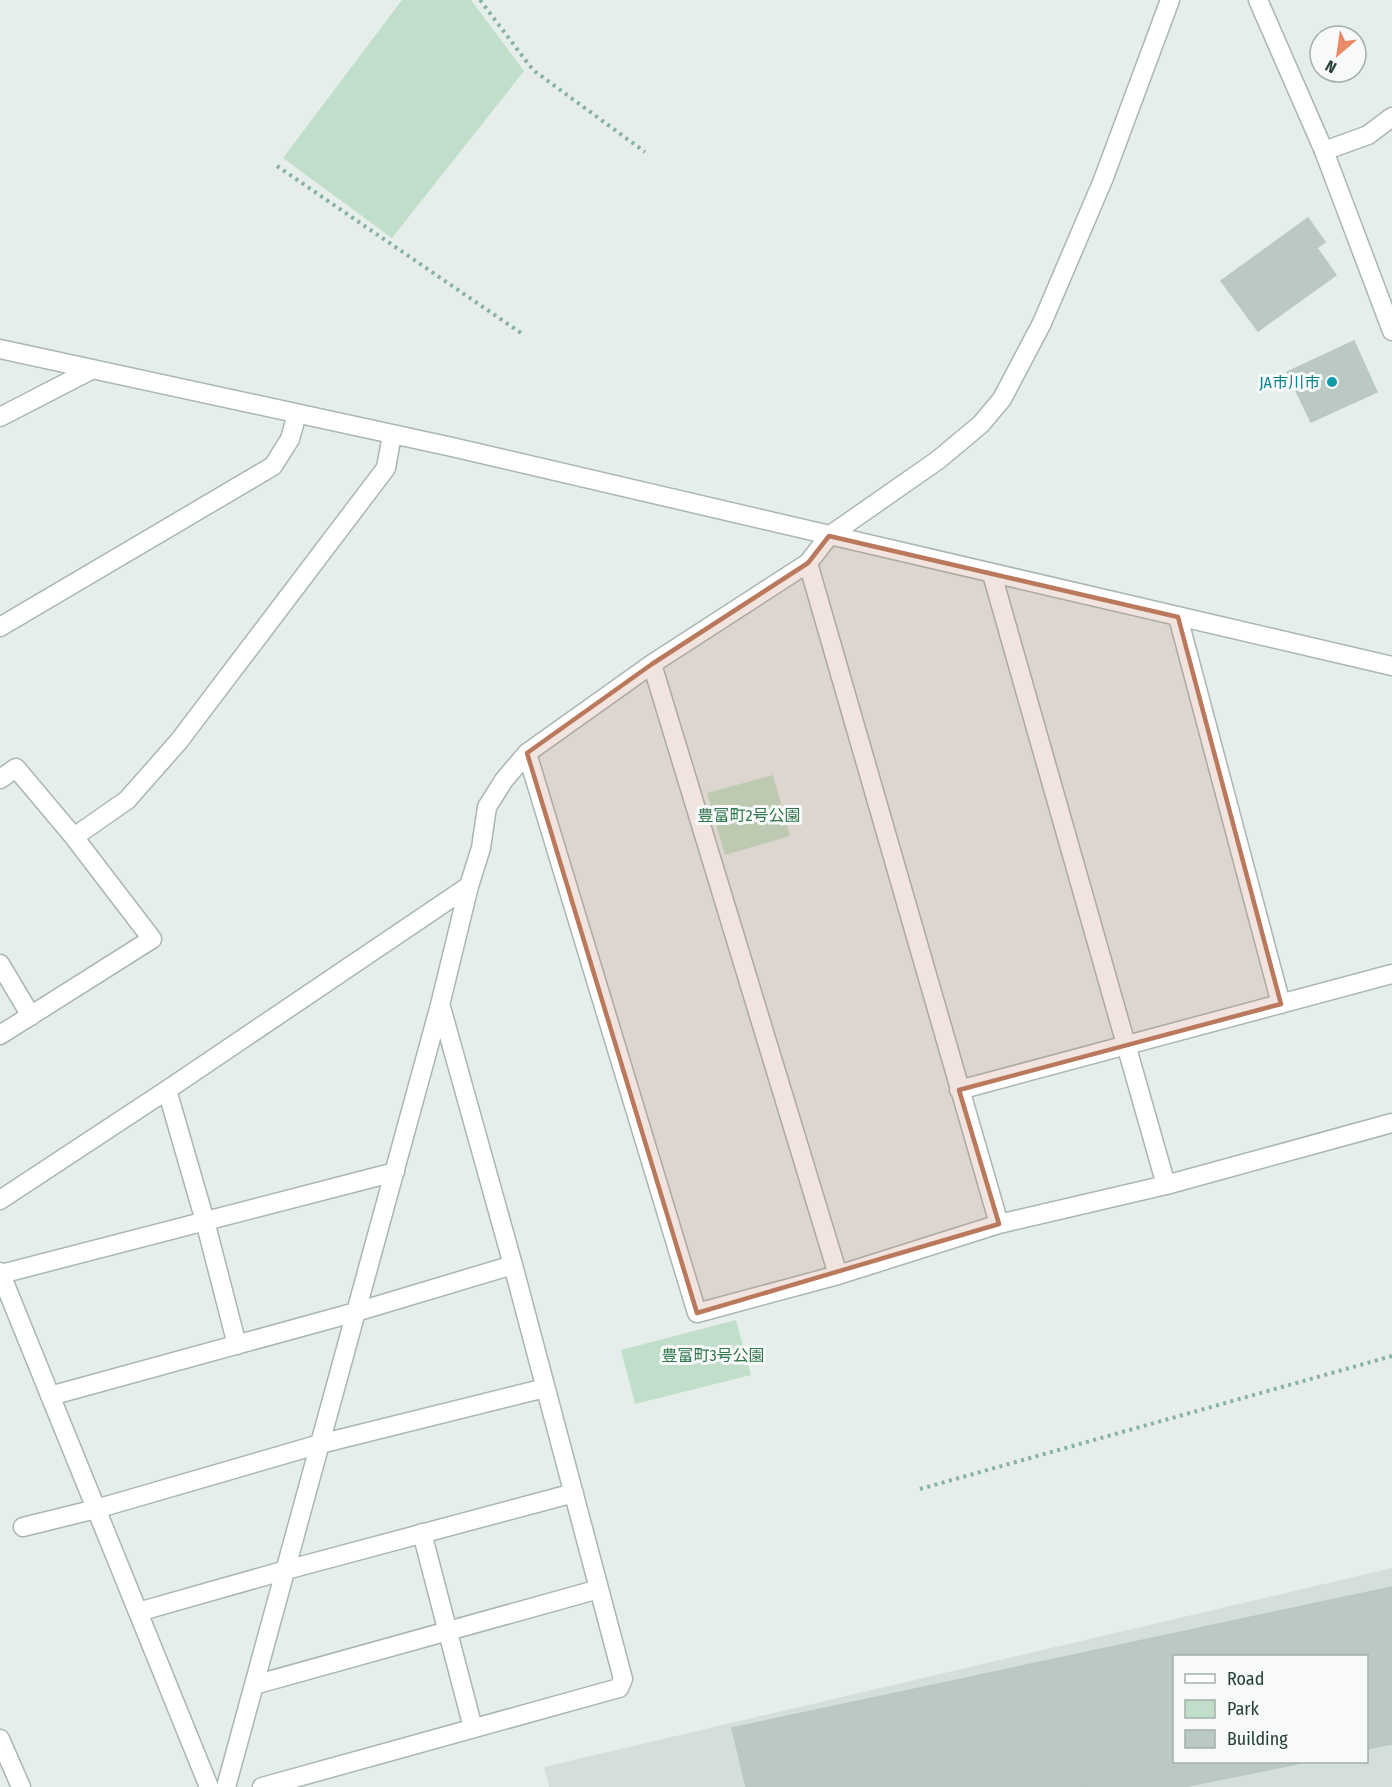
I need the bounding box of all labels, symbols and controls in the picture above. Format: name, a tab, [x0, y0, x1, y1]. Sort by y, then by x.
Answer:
north arrow	[1308, 24, 1368, 84]
text: N	[1322, 56, 1340, 77]
place label: JA市川市	[1259, 373, 1320, 392]
marker: JA市川市	[1325, 375, 1339, 389]
park label: 豊富町2号公園	[697, 806, 801, 825]
park label: 豊富町3号公園	[661, 1346, 765, 1365]
legend	[1173, 1655, 1368, 1763]
text: Road	[1227, 1668, 1264, 1690]
text: Park	[1227, 1698, 1260, 1720]
text: Building	[1227, 1728, 1288, 1750]

